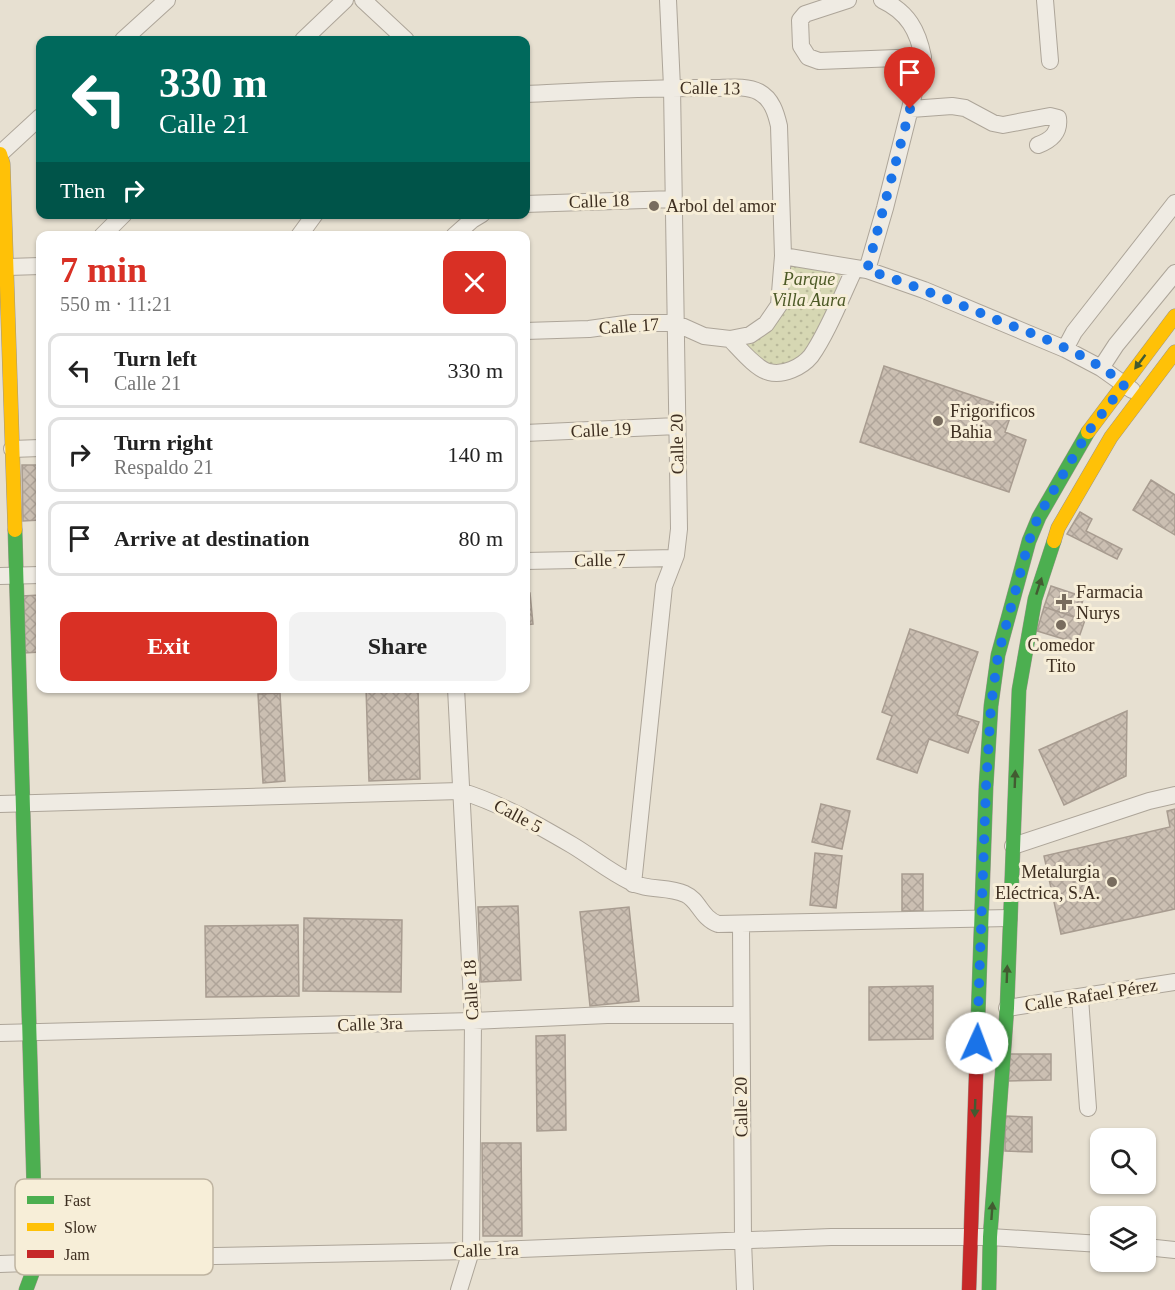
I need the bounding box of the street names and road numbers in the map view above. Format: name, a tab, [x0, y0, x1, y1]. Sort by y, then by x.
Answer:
street label: Calle 13	[680, 77, 740, 99]
street label: Calle 18	[568, 190, 630, 212]
street label: Calle 17	[598, 314, 660, 338]
street label: Calle 20	[666, 414, 688, 474]
street label: Calle 19	[570, 418, 632, 442]
street label: Calle 7	[574, 550, 626, 570]
street label: Calle 5	[491, 795, 545, 837]
street label: Calle 18	[459, 959, 483, 1021]
street label: Calle Rafael Pérez	[1023, 975, 1159, 1015]
street label: Calle 3ra	[337, 1013, 403, 1035]
street label: Calle 20	[730, 1077, 752, 1137]
street label: Calle 1ra	[453, 1239, 519, 1261]

